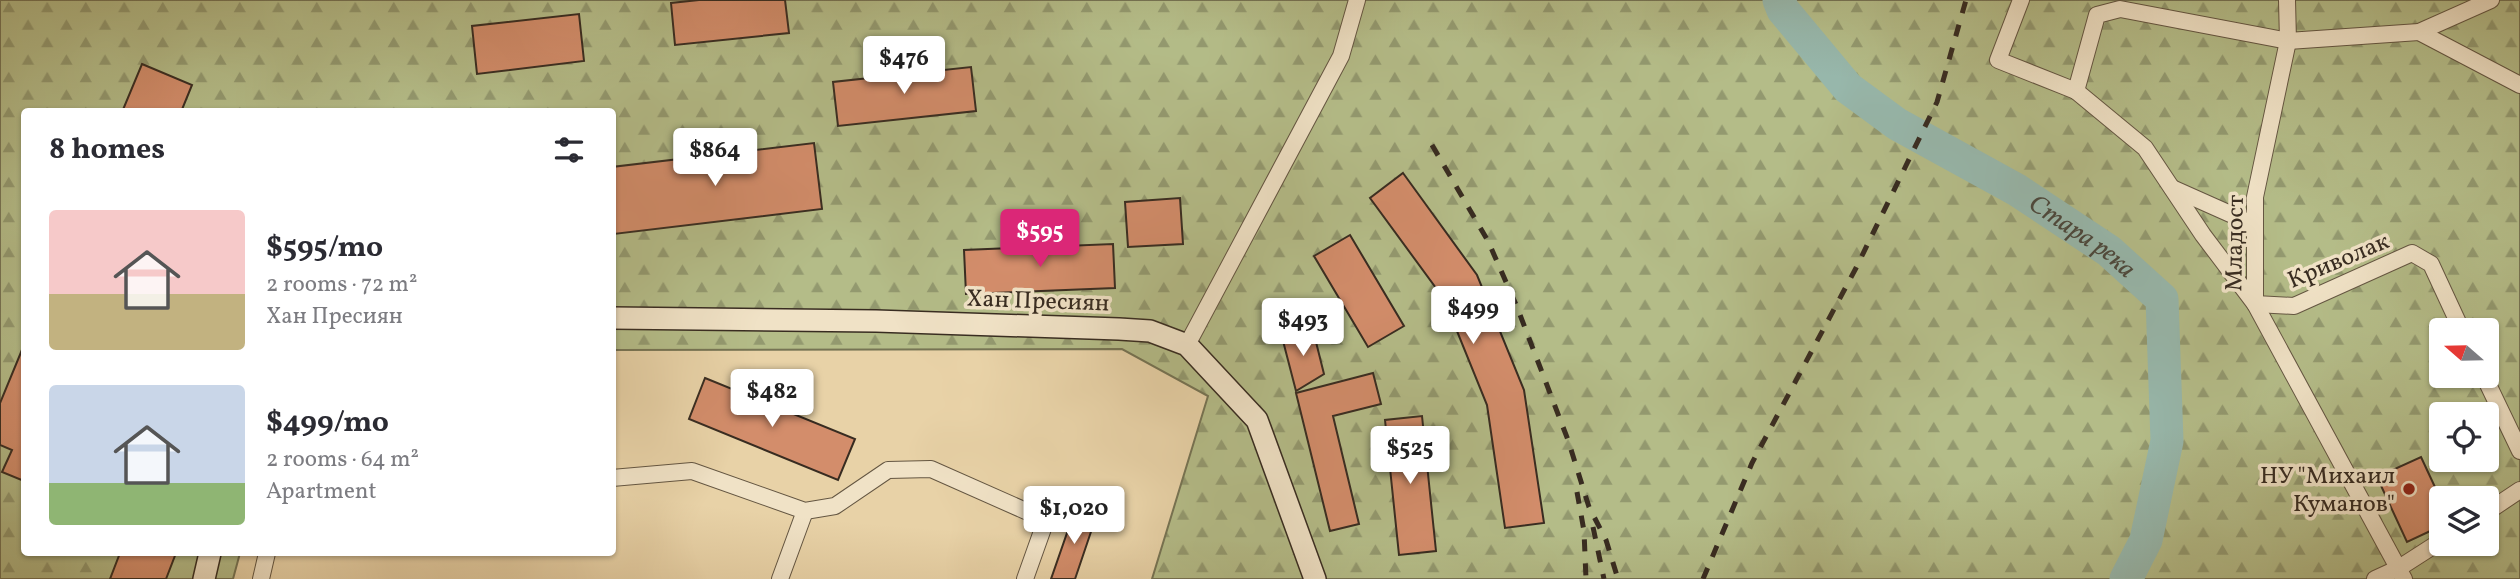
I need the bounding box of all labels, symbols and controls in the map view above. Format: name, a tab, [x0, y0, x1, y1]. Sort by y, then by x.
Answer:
pin: $476	[863, 36, 945, 96]
text: $476	[879, 43, 929, 75]
pin: $864	[674, 128, 756, 188]
text: 8 homes	[49, 129, 165, 171]
icon: filters	[550, 131, 588, 169]
text: $864	[689, 135, 741, 167]
water label: Стара река	[2021, 187, 2143, 287]
street label: Младост	[2218, 194, 2254, 292]
pin: $595	[999, 210, 1081, 269]
text: $595	[1016, 216, 1064, 248]
street label: Криволак	[2283, 225, 2395, 298]
text: $595/mo	[266, 227, 383, 269]
icon: home	[105, 238, 189, 322]
text: 2 rooms · 72 m²	[266, 269, 417, 301]
street label: Хан Пресиян	[966, 283, 1110, 321]
pin: $499	[1432, 286, 1514, 346]
text: $499	[1447, 293, 1499, 325]
pin: $493	[1262, 298, 1344, 358]
text: Хан Пресиян	[266, 301, 403, 333]
text: $493	[1278, 305, 1328, 337]
north arrow	[2429, 318, 2499, 388]
map controls	[2429, 318, 2499, 556]
pin: $482	[731, 370, 813, 429]
text: $482	[747, 376, 797, 408]
text: $499/mo	[266, 402, 389, 444]
button: locate	[2429, 402, 2499, 472]
icon: home	[105, 413, 189, 497]
pin: $525	[1369, 426, 1451, 486]
text: $525	[1387, 433, 1433, 465]
text: 2 rooms · 64 m²	[266, 444, 419, 476]
place label: НУ "Михаил Куманов"	[2260, 460, 2395, 522]
text: Apartment	[266, 476, 377, 508]
marker: НУ "Михаил Куманов"	[2401, 481, 2417, 497]
pin: $1,020	[1017, 486, 1131, 546]
button: layers	[2429, 486, 2499, 556]
text: $1,020	[1040, 493, 1108, 525]

